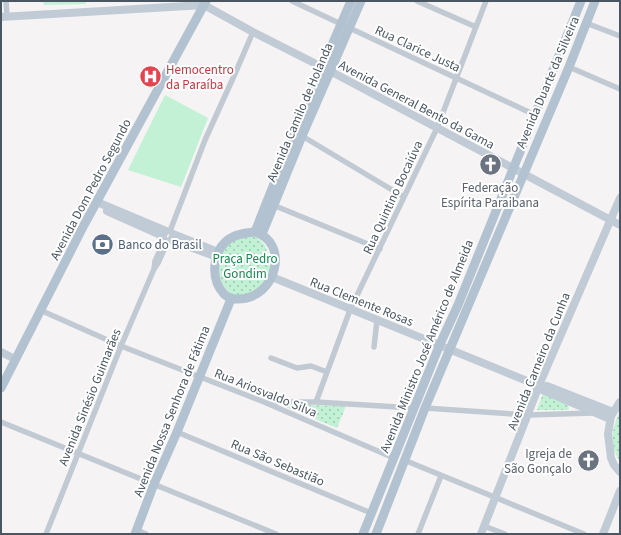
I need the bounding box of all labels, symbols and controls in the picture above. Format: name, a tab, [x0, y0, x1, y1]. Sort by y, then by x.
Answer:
street label: Avenida Duarte da Silveira	[512, 14, 584, 151]
street label: Rua Clarice Justa	[372, 21, 463, 77]
street label: Avenida Camilo de Holanda	[262, 40, 337, 185]
street label: Avenida General Bento da Gama	[335, 56, 498, 154]
place label: Hemocentro da Paraíba	[166, 61, 234, 94]
hospital icon: Hemocentro da Paraíba	[138, 63, 164, 89]
street label: Avenida Dom Pedro Segundo	[46, 116, 136, 263]
street label: Rua Quintino Bocaiúva	[359, 138, 427, 257]
church icon: Federação Espírita Paraibana	[477, 152, 503, 178]
place label: Federação Espírita Paraibana	[441, 179, 539, 212]
bank icon: Banco do Brasil	[90, 231, 116, 257]
place label: Banco do Brasil	[118, 236, 202, 254]
street label: Avenida Ministro José Américo de Almeida	[376, 237, 478, 456]
park label: Praça Pedro Gondim	[212, 250, 278, 283]
street label: Rua Clemente Rosas	[307, 273, 417, 331]
street label: Avenida Carneiro da Cunha	[503, 290, 575, 433]
street label: Avenida Nossa Senhora de Fátima	[129, 323, 215, 500]
street label: Avenida Sinésio Guimarães	[54, 326, 126, 469]
street label: Rua Ariosvaldo Silva	[212, 364, 320, 422]
street label: Rua São Sebastião	[228, 435, 327, 491]
place label: Igreja de São Gonçalo	[504, 445, 572, 478]
church icon: Igreja de São Gonçalo	[575, 447, 601, 473]

